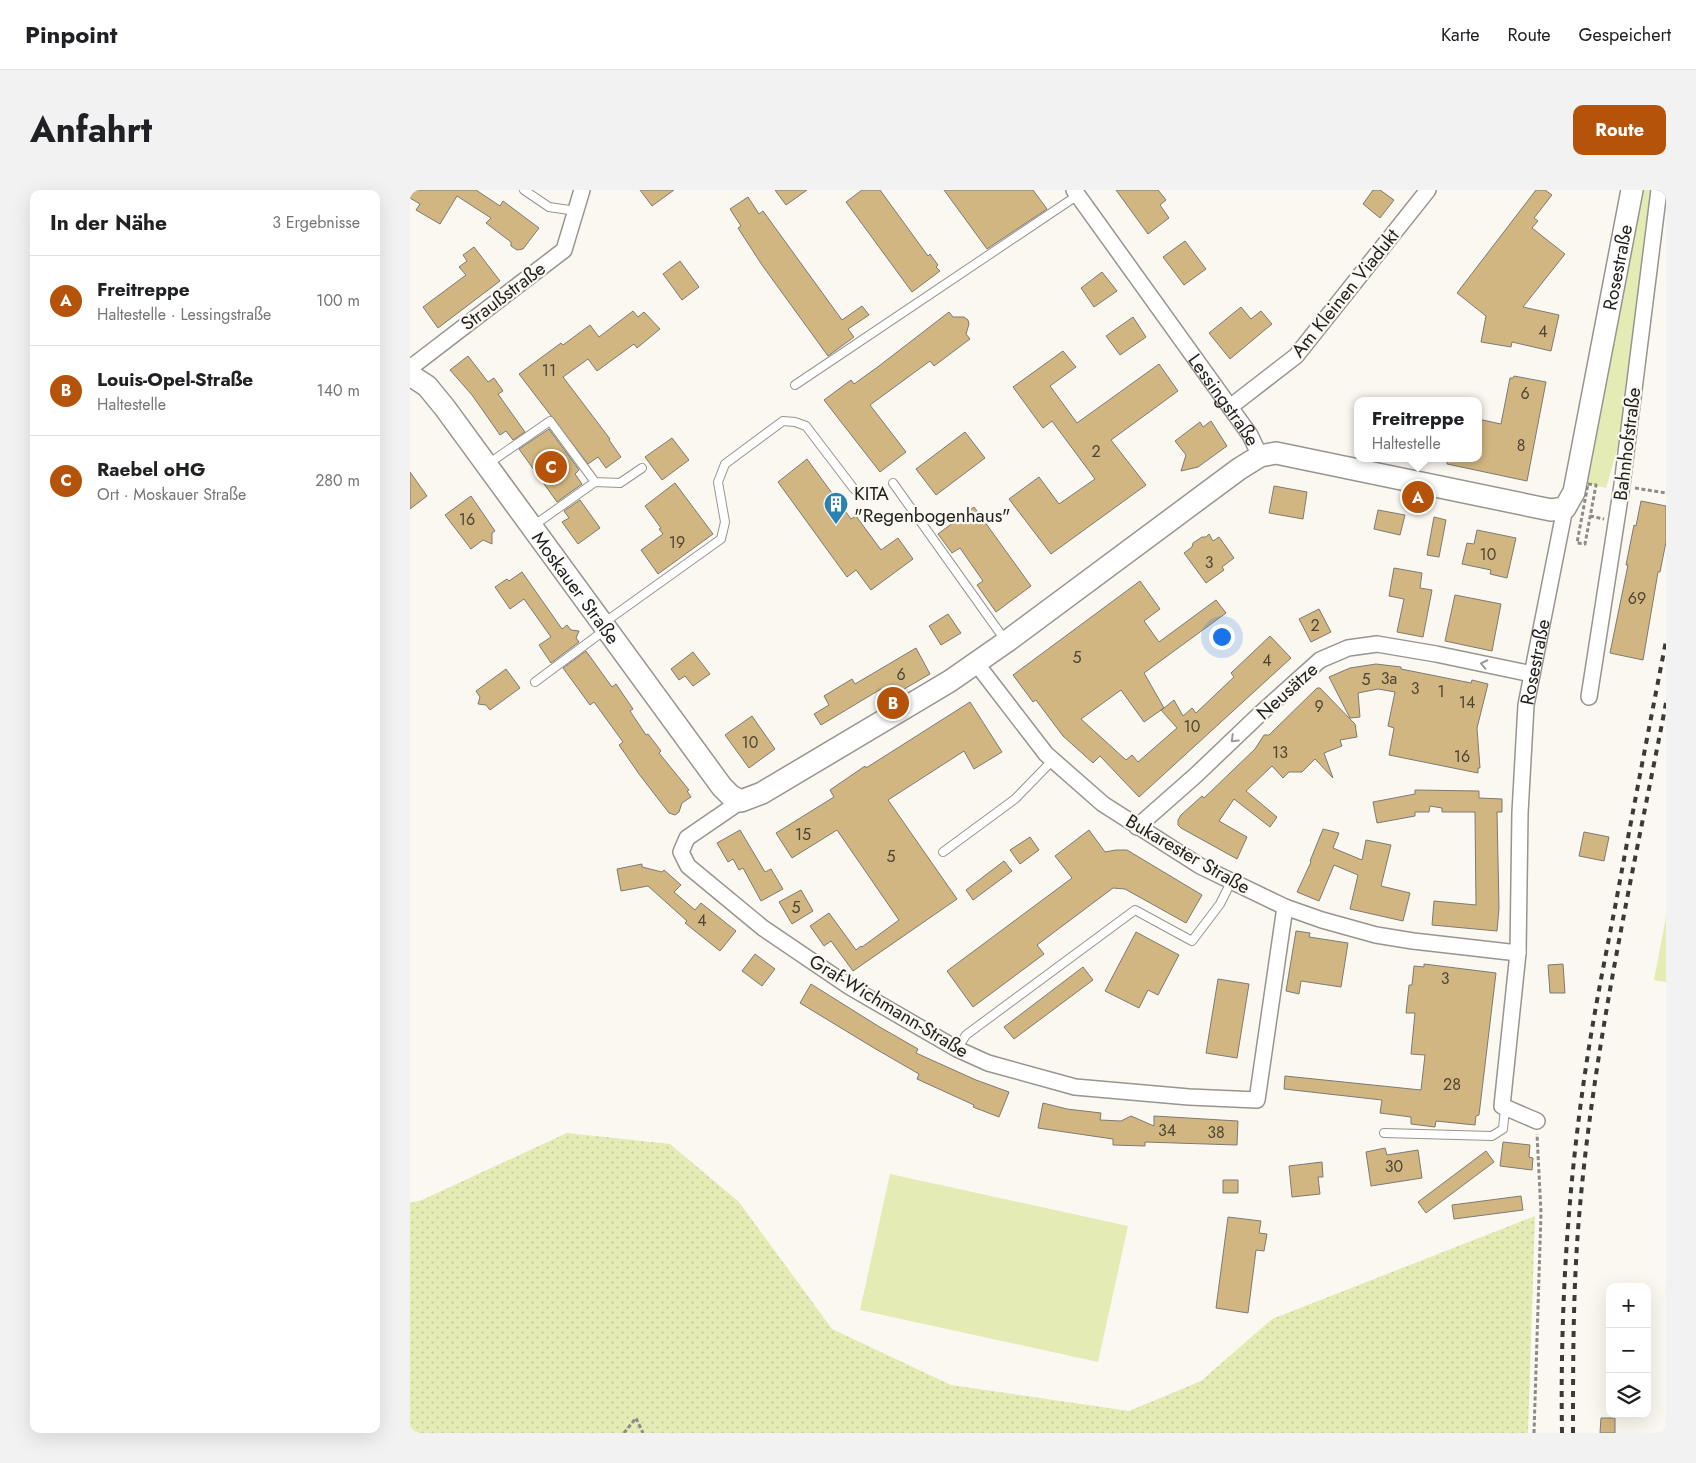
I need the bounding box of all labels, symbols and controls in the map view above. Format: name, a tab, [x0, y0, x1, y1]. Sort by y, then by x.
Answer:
text: Pinpoint	[25, 17, 117, 52]
text: Karte	[1441, 22, 1480, 48]
text: Route	[1508, 22, 1550, 48]
text: Gespeichert	[1578, 22, 1671, 48]
text: Anfahrt	[30, 105, 152, 155]
button: Route	[1573, 105, 1666, 155]
text: In der Nähe	[50, 208, 167, 238]
text: 3 Ergebnisse	[272, 211, 360, 234]
street label: Rosestraße	[1596, 222, 1639, 312]
street label: Am Kleinen Viadukt	[1285, 223, 1406, 363]
street label: Straußstraße	[455, 255, 551, 337]
text: Freitreppe	[97, 276, 190, 303]
text: A	[60, 289, 72, 312]
text: 100 m	[316, 289, 360, 312]
text: Haltestelle · Lessingstraße	[97, 303, 271, 326]
house number: 4	[1538, 320, 1548, 343]
street label: Lessingstraße	[1182, 348, 1267, 450]
house number: 11	[542, 359, 556, 382]
text: Louis-Opel-Straße	[97, 366, 253, 393]
text: B	[61, 379, 71, 402]
text: 140 m	[317, 379, 360, 402]
house number: 6	[1520, 382, 1530, 405]
street label: Bahnhofstraße	[1607, 386, 1647, 502]
text: Haltestelle	[97, 393, 166, 416]
popup	[1354, 397, 1482, 462]
text: Freitreppe	[1372, 405, 1464, 432]
text: Haltestelle	[1372, 432, 1441, 455]
house number: 8	[1517, 434, 1525, 457]
house number: 2	[1091, 440, 1101, 463]
pin: C	[535, 448, 567, 486]
text: Raebel oHG	[97, 456, 205, 483]
text: C	[60, 469, 72, 492]
text: 280 m	[315, 469, 360, 492]
pin: A	[1402, 478, 1434, 516]
place label: KITA "Regenbogenhaus"	[854, 480, 1011, 529]
text: Ort · Moskauer Straße	[97, 483, 246, 506]
building icon: KITA "Regenbogenhaus"	[823, 491, 849, 525]
house number: 16	[459, 508, 475, 531]
street label: Moskauer Straße	[526, 525, 627, 650]
house number: 19	[669, 531, 685, 554]
house number: 10	[1480, 543, 1496, 566]
house number: 3	[1205, 551, 1214, 574]
house number: 69	[1628, 587, 1646, 610]
house number: 2	[1310, 614, 1320, 637]
street label: Rosestraße	[1513, 616, 1556, 707]
your location	[1209, 624, 1235, 650]
house number: 5	[1072, 646, 1082, 669]
house number: 4	[1262, 649, 1272, 672]
street label: Neusätze	[1250, 656, 1324, 726]
one-way arrow	[1479, 659, 1488, 669]
house number: 6	[896, 663, 906, 686]
house number: 3a	[1381, 667, 1397, 690]
house number: 5	[1361, 668, 1371, 691]
house number: 3	[1411, 677, 1420, 700]
house number: 1	[1437, 680, 1445, 703]
pin: B	[877, 684, 909, 722]
house number: 14	[1459, 691, 1475, 714]
house number: 9	[1314, 695, 1324, 718]
house number: 10	[1184, 715, 1200, 738]
house number: 10	[742, 731, 758, 754]
one-way arrow	[1231, 733, 1240, 742]
house number: 13	[1272, 741, 1288, 764]
house number: 16	[1454, 745, 1470, 768]
street label: Bukarester Straße	[1121, 807, 1255, 901]
house number: 15	[795, 823, 811, 846]
house number: 5	[886, 845, 896, 868]
house number: 5	[791, 896, 801, 919]
house number: 4	[697, 909, 707, 932]
street label: Graf-Wichmann-Straße	[804, 948, 974, 1064]
house number: 3	[1441, 967, 1450, 990]
house number: 28	[1443, 1073, 1461, 1096]
house number: 34	[1158, 1119, 1176, 1142]
house number: 38	[1207, 1121, 1225, 1144]
house number: 30	[1385, 1155, 1403, 1178]
map controls	[1606, 1283, 1651, 1418]
button: +	[1606, 1283, 1651, 1328]
button: −	[1606, 1328, 1651, 1373]
button: layers	[1606, 1373, 1651, 1418]

